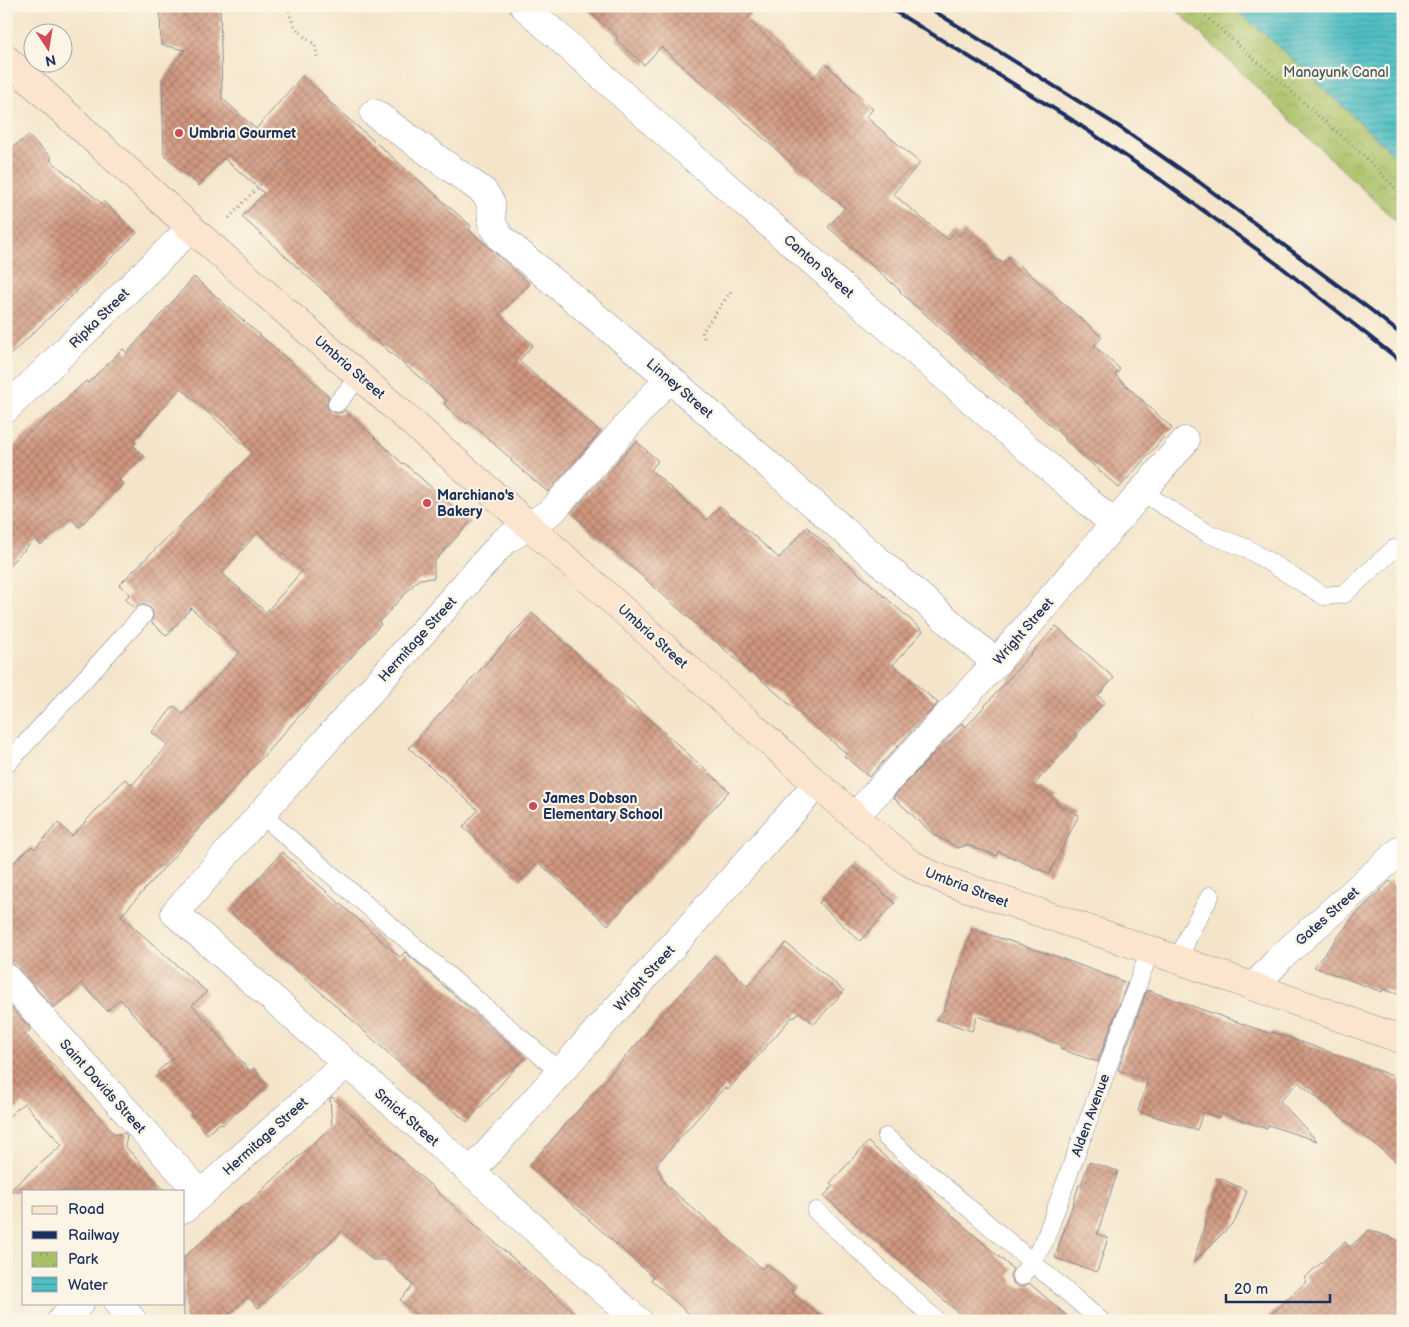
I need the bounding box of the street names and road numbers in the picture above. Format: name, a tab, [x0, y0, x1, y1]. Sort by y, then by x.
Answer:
street label: Canton Street	[780, 231, 858, 302]
street label: Ripka Street	[66, 284, 133, 352]
street label: Umbria Street	[311, 332, 389, 403]
street label: Linney Street	[643, 355, 717, 422]
street label: Hermitage Street	[375, 593, 460, 685]
street label: Wright Street	[990, 594, 1058, 668]
street label: Umbria Street	[614, 601, 692, 673]
street label: Umbria Street	[923, 864, 1012, 911]
street label: Gates Street	[1292, 883, 1363, 949]
street label: Wright Street	[610, 941, 679, 1015]
street label: Saint Davids Street	[56, 1036, 150, 1137]
street label: Alden Avenue	[1068, 1072, 1113, 1159]
street label: Smick Street	[371, 1085, 443, 1150]
street label: Hermitage Street	[219, 1093, 312, 1179]

